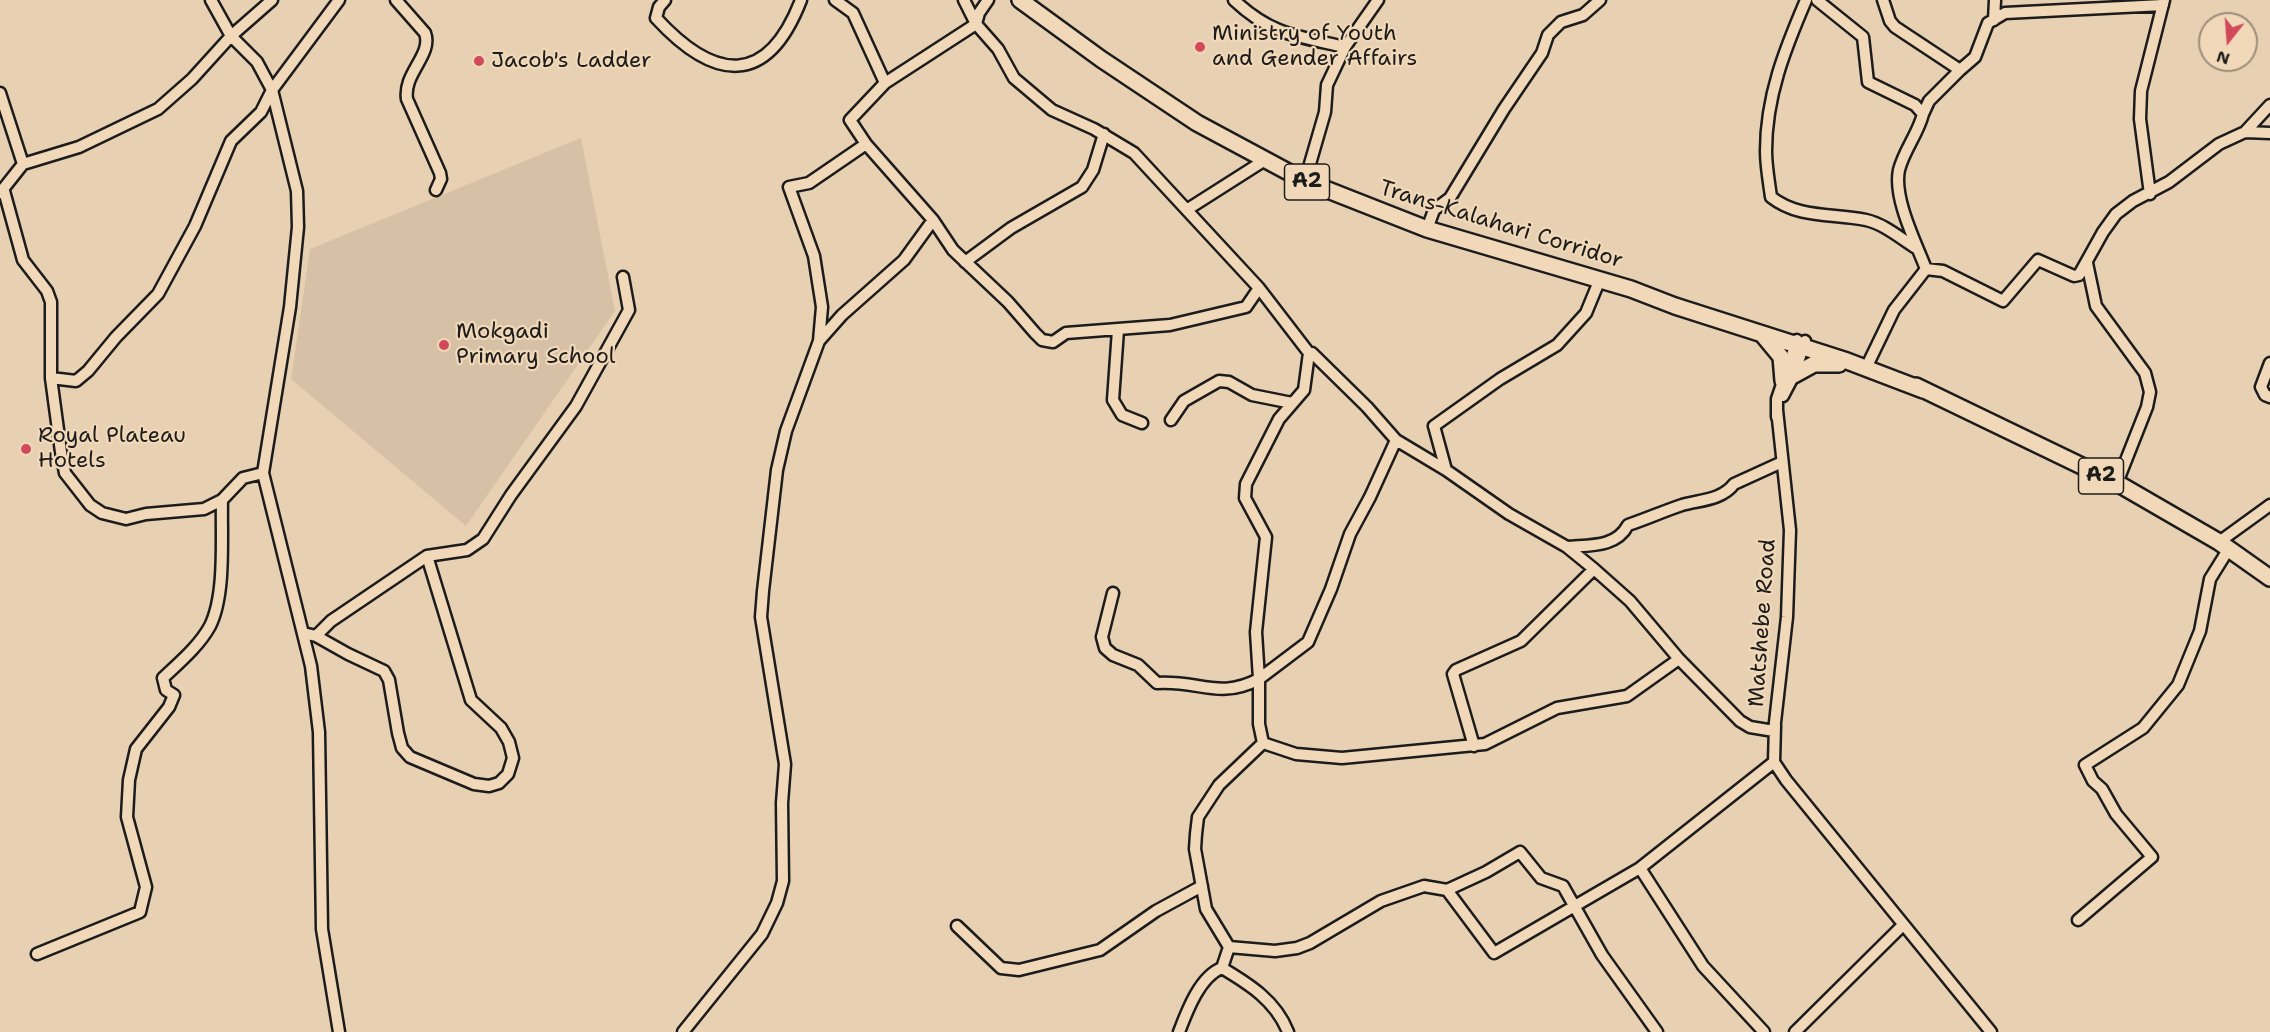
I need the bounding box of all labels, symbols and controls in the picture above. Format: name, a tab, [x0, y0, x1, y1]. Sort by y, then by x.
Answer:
north arrow	[2198, 12, 2258, 72]
place label: Ministry of Youth and Gender Affairs	[1212, 21, 1417, 72]
marker: Ministry of Youth and Gender Affairs	[1193, 40, 1207, 54]
text: N	[2214, 46, 2232, 70]
place label: Jacob's Ladder	[491, 48, 651, 74]
marker: Jacob's Ladder	[472, 54, 486, 68]
road number: A2	[1284, 164, 1330, 200]
street label: Trans-Kalahari Corridor	[1376, 175, 1626, 275]
place label: Mokgadi Primary School	[456, 319, 615, 370]
marker: Mokgadi Primary School	[437, 338, 451, 352]
place label: Royal Plateau Hotels	[38, 423, 186, 475]
marker: Royal Plateau Hotels	[19, 442, 33, 456]
road number: A2	[2078, 458, 2124, 494]
street label: Matshebe Road	[1744, 538, 1782, 708]

